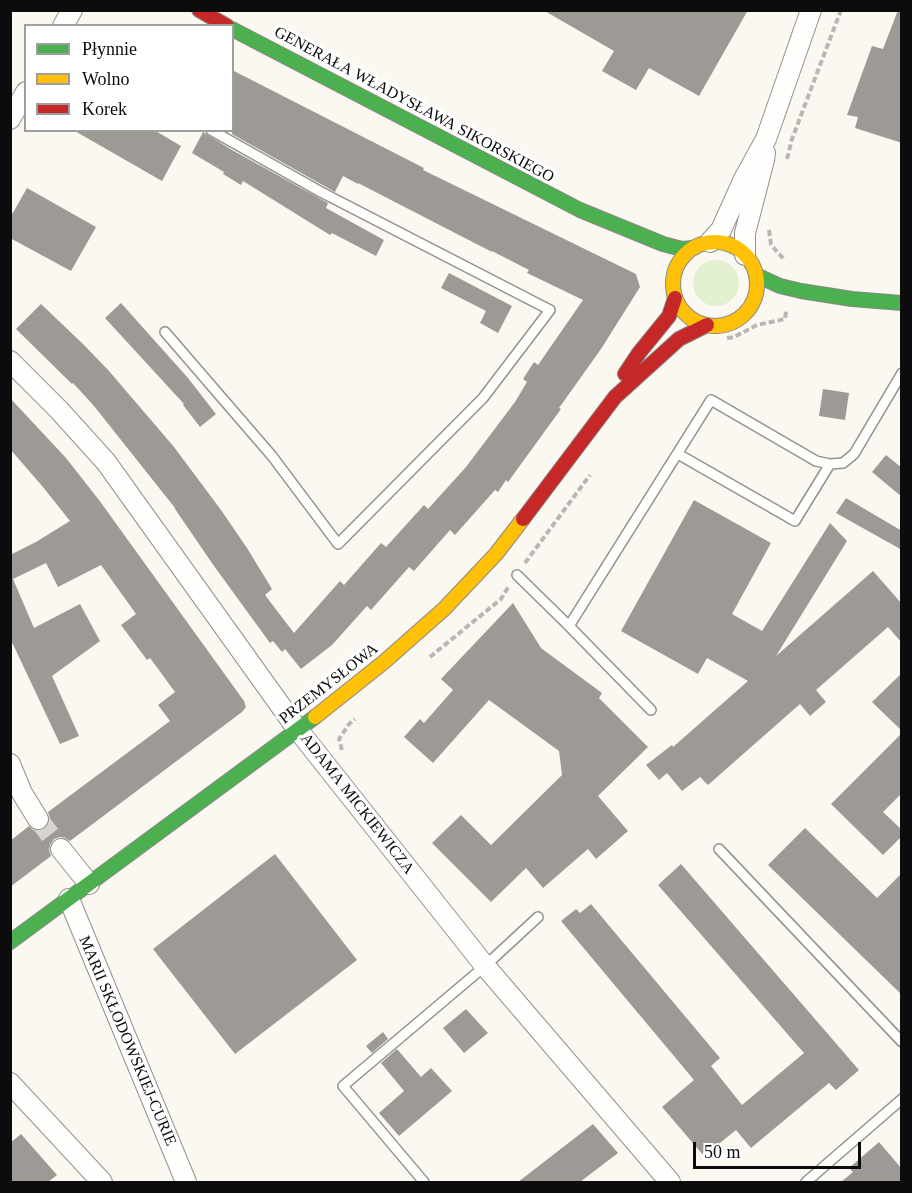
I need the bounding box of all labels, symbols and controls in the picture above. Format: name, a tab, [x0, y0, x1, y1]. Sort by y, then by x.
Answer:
street label: GENERAŁA WŁADYSŁAWA SIKORSKIEGO	[271, 23, 557, 187]
legend	[24, 24, 234, 132]
text: Płynnie	[82, 39, 137, 59]
text: Wolno	[82, 69, 130, 89]
text: Korek	[82, 99, 127, 119]
street label: PRZEMYSŁOWA	[276, 639, 382, 729]
street label: ADAMA MICKIEWICZA	[296, 730, 418, 878]
street label: MARII SKŁODOWSKIEJ-CURIE	[74, 933, 180, 1149]
scale bar	[696, 1130, 864, 1168]
text: 50 m	[704, 1142, 741, 1162]

